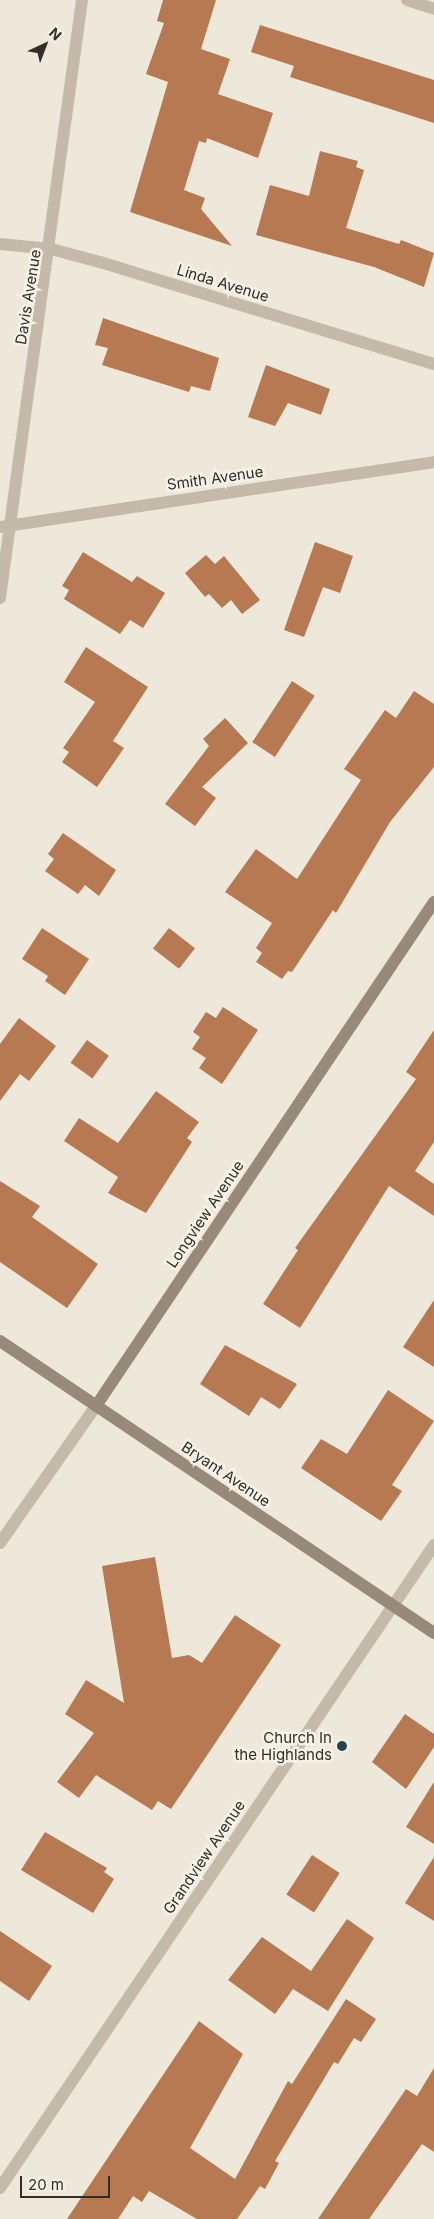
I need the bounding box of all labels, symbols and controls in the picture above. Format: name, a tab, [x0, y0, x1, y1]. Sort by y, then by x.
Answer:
north arrow	[20, 20, 70, 70]
text: N	[46, 24, 65, 44]
street label: Davis Avenue	[12, 248, 44, 346]
street label: Linda Avenue	[175, 260, 271, 306]
street label: Smith Avenue	[166, 462, 264, 494]
street label: Longview Avenue	[163, 1157, 247, 1271]
street label: Bryant Avenue	[178, 1438, 274, 1510]
place label: Church In the Highlands	[234, 1728, 332, 1763]
marker: Church In the Highlands	[336, 1740, 348, 1752]
street label: Grandview Avenue	[159, 1797, 249, 1917]
scale bar	[22, 2166, 112, 2198]
text: 20 m	[28, 2175, 64, 2194]

